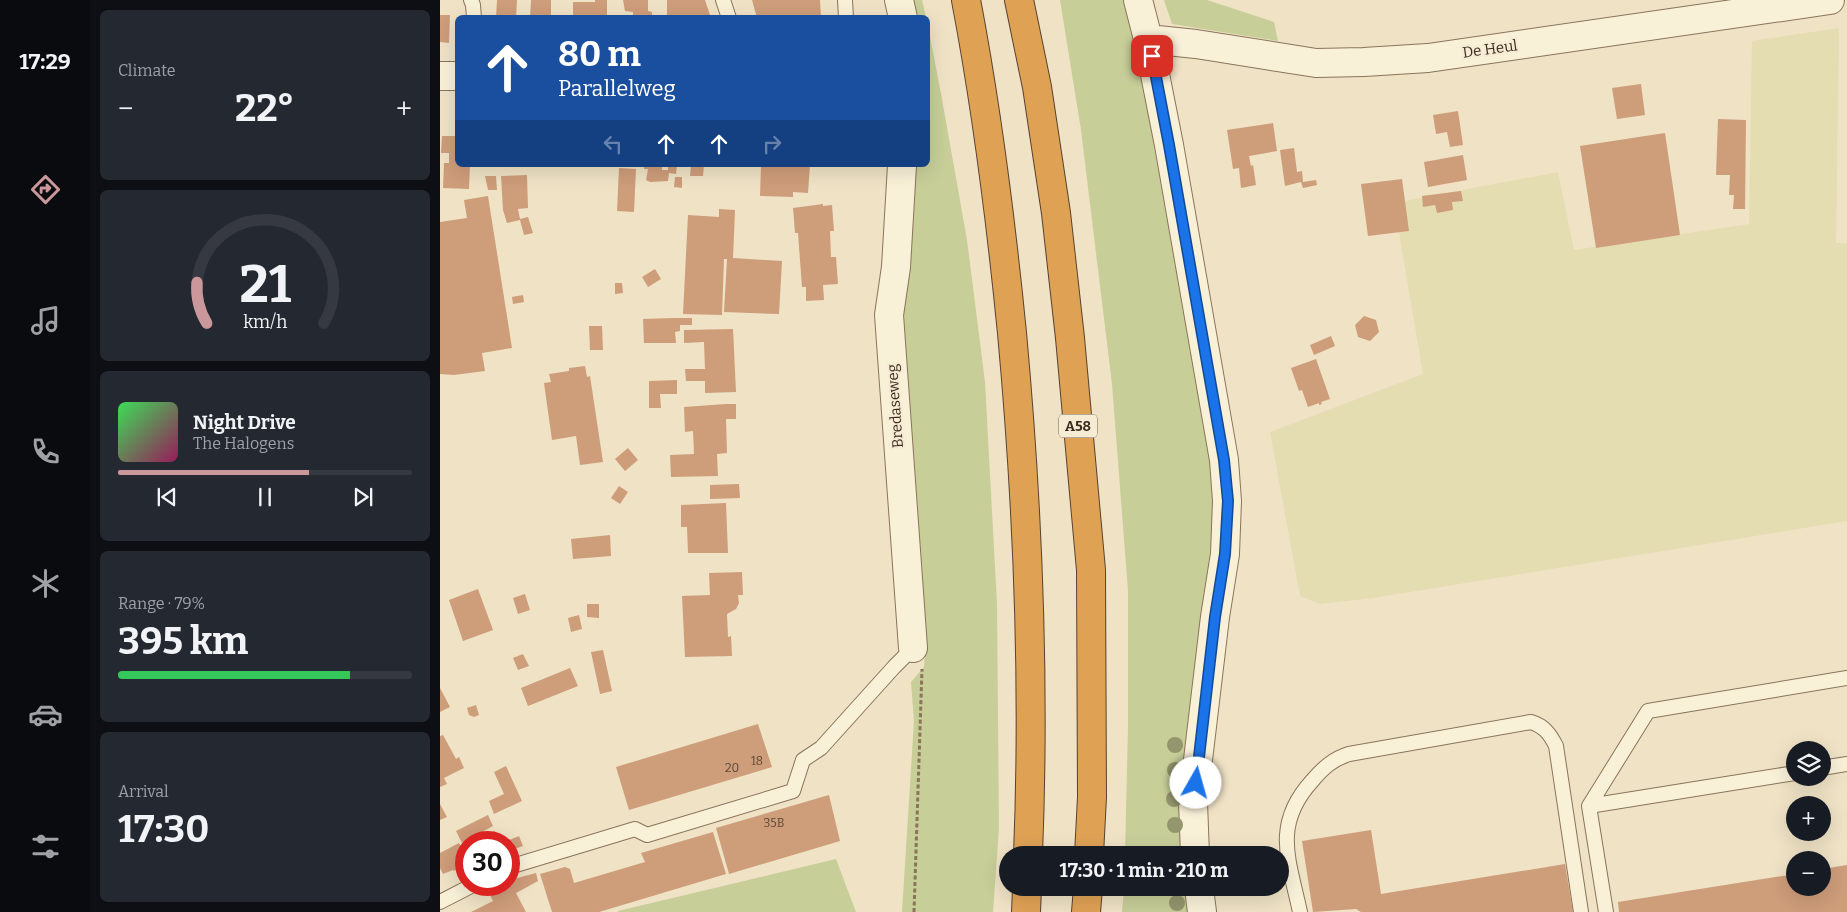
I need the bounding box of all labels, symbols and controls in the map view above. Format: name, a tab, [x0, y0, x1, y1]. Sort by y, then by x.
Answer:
text: 80 m	[558, 33, 641, 75]
icon: ahead	[475, 35, 540, 100]
pin	[1131, 35, 1173, 77]
street label: De Heul	[1461, 36, 1519, 62]
icon: arrive	[1138, 42, 1166, 70]
text: 17:29	[19, 48, 71, 75]
text: Climate	[118, 61, 176, 80]
text: Parallelweg	[558, 75, 676, 102]
text: 22°	[235, 85, 294, 131]
text: −	[118, 92, 133, 125]
text: +	[396, 92, 412, 125]
icon: left	[599, 130, 627, 158]
icon: ahead	[652, 130, 680, 158]
icon: ahead	[705, 130, 733, 158]
icon: right	[758, 130, 786, 158]
icon: directions	[28, 172, 63, 207]
text: 21	[239, 253, 291, 316]
icon: music	[28, 303, 63, 338]
text: km/h	[243, 311, 287, 333]
street label: Bredaseweg	[883, 363, 907, 449]
text: Night Drive	[193, 411, 296, 434]
road number: A58	[1059, 414, 1097, 438]
icon: phone	[28, 434, 63, 469]
text: The Halogens	[193, 434, 294, 453]
icon: previous	[153, 483, 181, 511]
icon: pause	[251, 483, 279, 511]
icon: next	[349, 483, 377, 511]
icon: climate	[28, 566, 63, 601]
text: Range · 79%	[118, 594, 205, 613]
text: 395 km	[118, 618, 248, 664]
icon: car	[28, 697, 63, 732]
map controls	[1786, 741, 1831, 896]
button: layers	[1786, 741, 1831, 786]
house number: 18	[751, 754, 763, 768]
position arrow	[1169, 756, 1221, 808]
house number: 20	[725, 761, 739, 775]
text: Arrival	[118, 782, 169, 801]
button: +	[1786, 796, 1831, 841]
text: 17:30	[118, 806, 209, 852]
house number: 35B	[764, 816, 785, 830]
icon: filters	[28, 829, 63, 864]
speed limit sign: 30	[455, 831, 520, 896]
button: −	[1786, 851, 1831, 896]
text: 17:30 · 1 min · 210 m	[1060, 859, 1228, 882]

